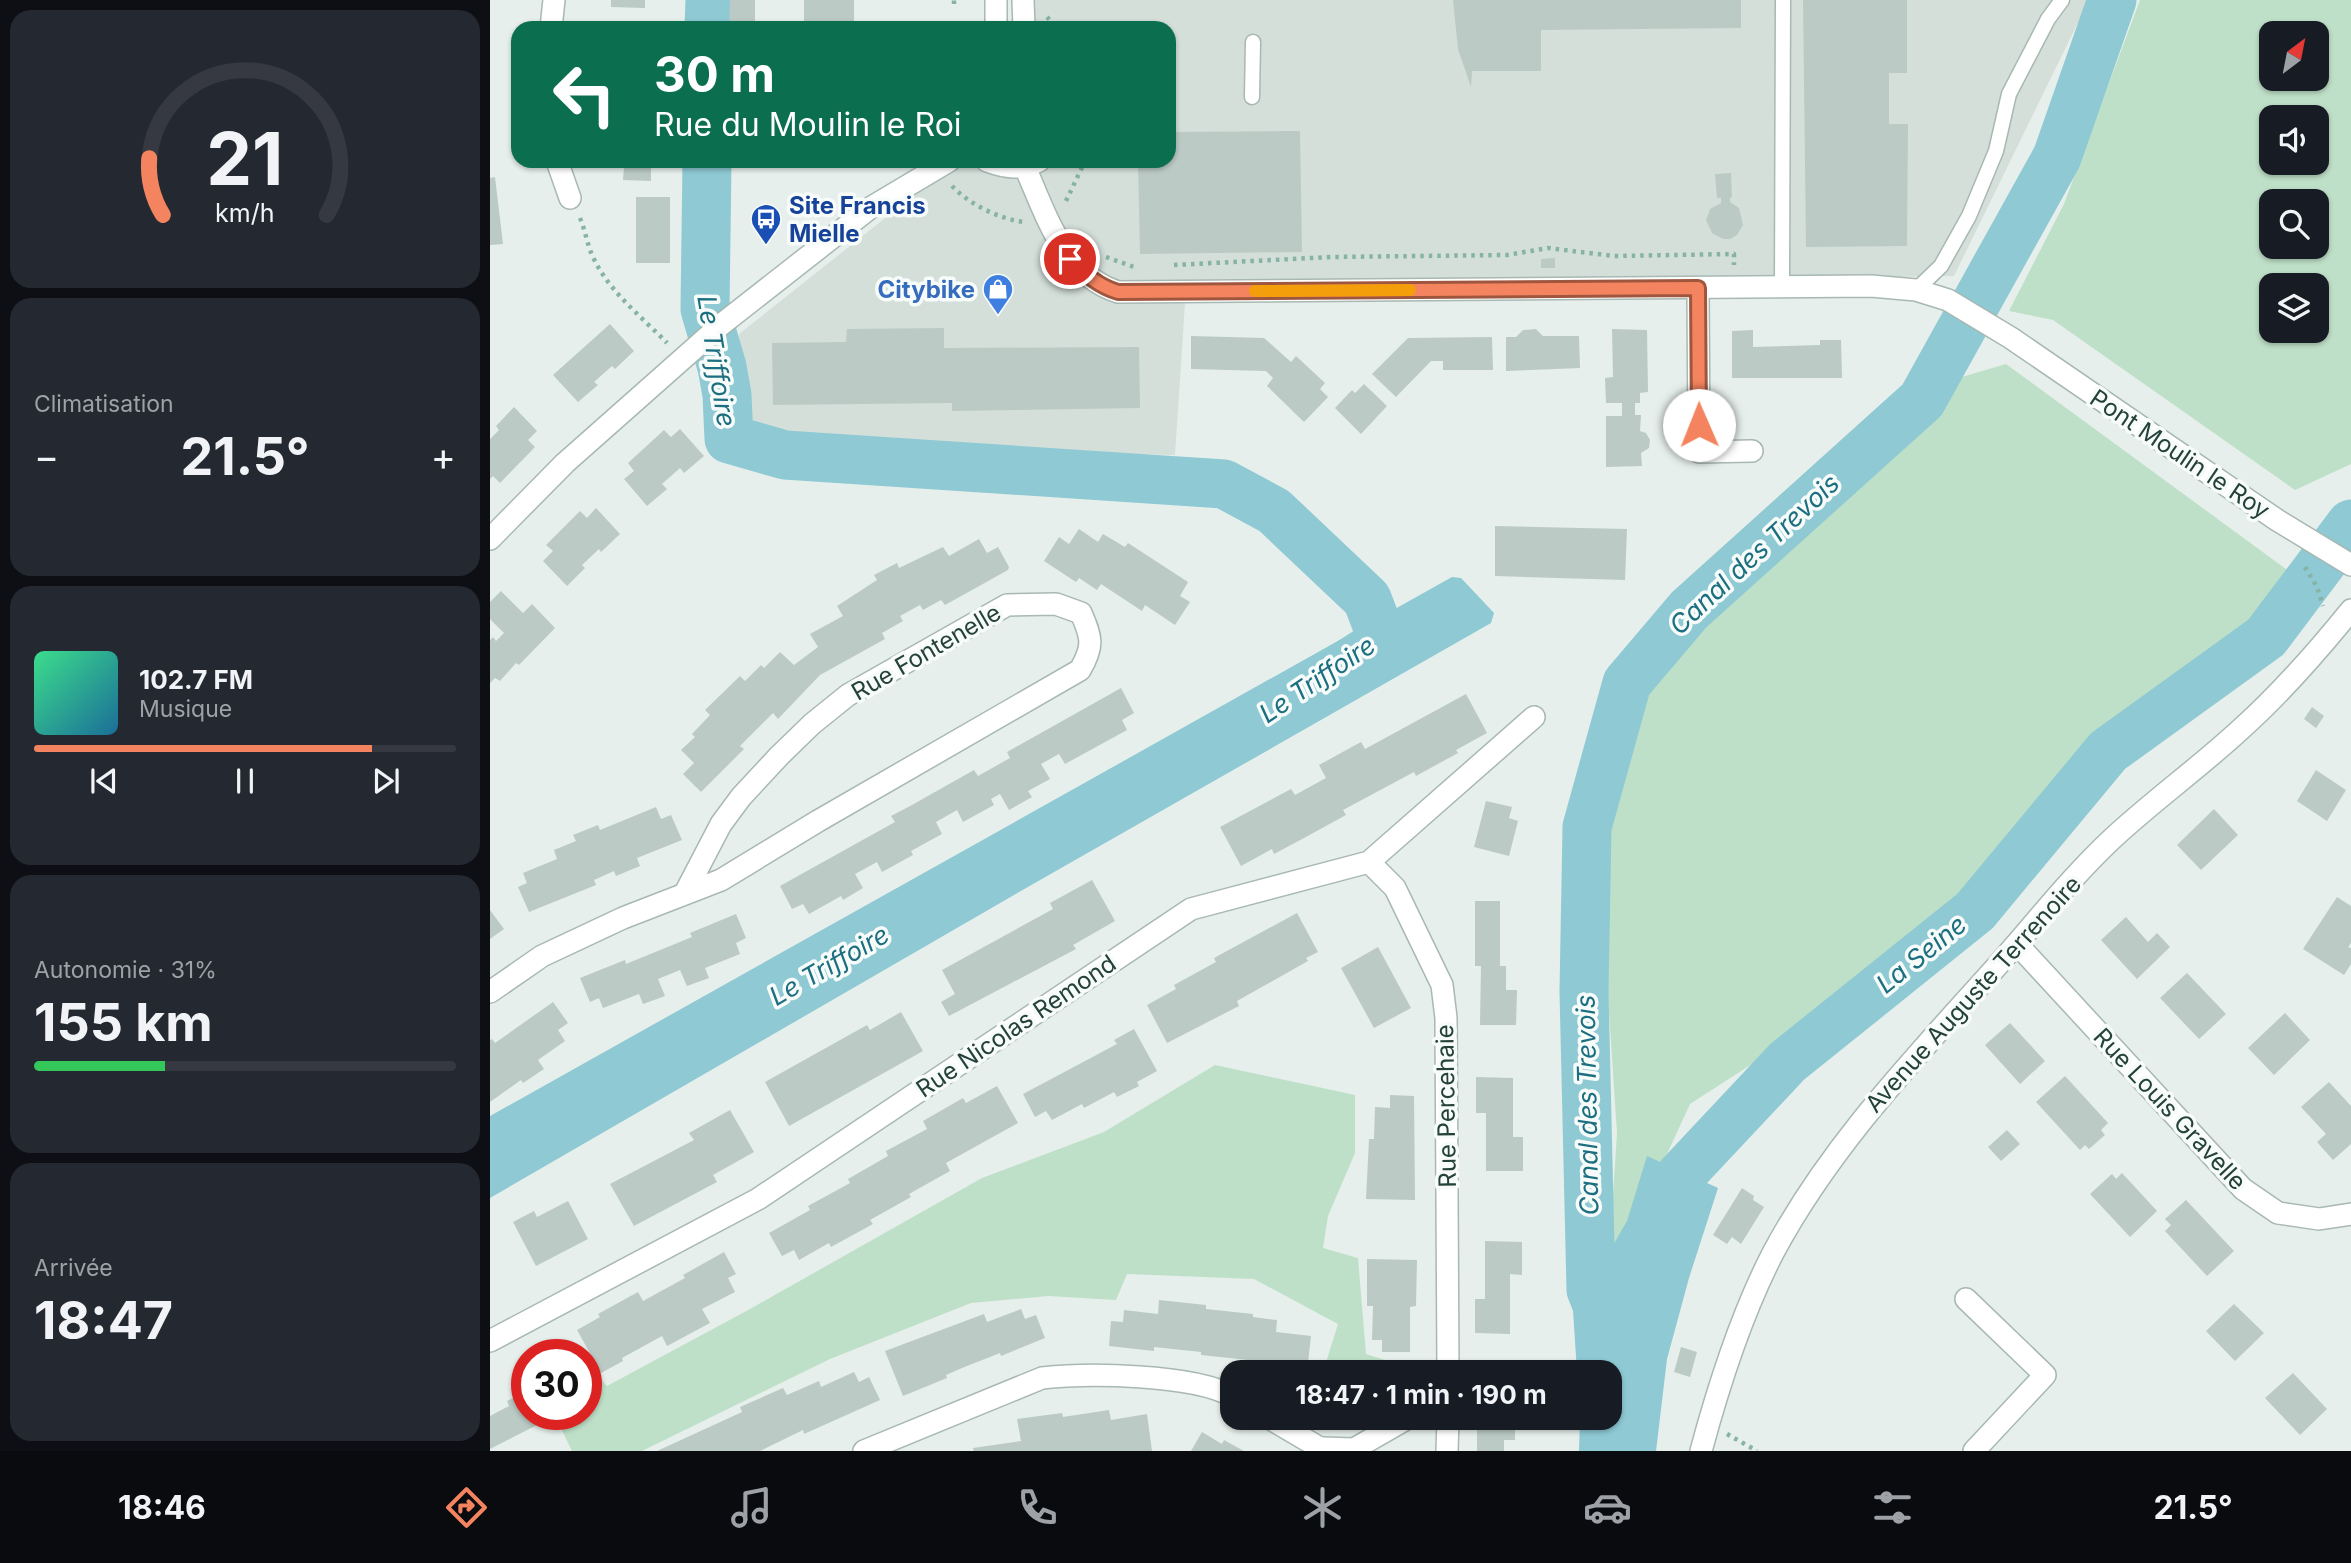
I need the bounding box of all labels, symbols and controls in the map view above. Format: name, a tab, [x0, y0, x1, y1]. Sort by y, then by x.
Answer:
north arrow	[2259, 21, 2329, 91]
map controls	[2259, 21, 2329, 343]
text: 30 m	[654, 45, 775, 104]
icon: left	[539, 49, 630, 140]
text: Rue du Moulin le Roi	[654, 105, 962, 144]
button: sound	[2259, 105, 2329, 175]
text: 21	[206, 114, 284, 203]
button: search	[2259, 189, 2329, 259]
place label: Site Francis Mielle	[789, 191, 926, 248]
text: km/h	[215, 198, 275, 228]
bus stop icon: Site Francis Mielle	[749, 202, 783, 246]
pin	[1040, 229, 1100, 289]
icon: arrive	[1051, 240, 1089, 278]
shop icon: Citybike	[981, 272, 1015, 316]
button: layers	[2259, 273, 2329, 343]
place label: Citybike	[878, 275, 975, 304]
water label: Le Triffoire	[691, 293, 743, 429]
street label: Pont Moulin le Roy	[2085, 383, 2275, 525]
position arrow	[1662, 388, 1736, 462]
text: Climatisation	[34, 390, 174, 418]
text: 21.5°	[180, 425, 310, 488]
text: −	[34, 433, 59, 479]
text: +	[431, 433, 456, 479]
water label: Canal des Trevois	[1663, 467, 1845, 641]
street label: Rue Fontenelle	[846, 598, 1006, 706]
water label: Le Triffoire	[1253, 629, 1381, 729]
text: 102.7 FM	[139, 664, 253, 695]
text: Musique	[139, 695, 232, 723]
icon: previous	[85, 762, 123, 800]
icon: pause	[226, 762, 264, 800]
icon: next	[367, 762, 405, 800]
street label: Avenue Auguste Terrenoire	[1859, 870, 2087, 1118]
water label: La Seine	[1870, 909, 1972, 999]
water label: Le Triffoire	[764, 918, 894, 1012]
street label: Rue Nicolas Remond	[911, 948, 1121, 1104]
text: Autonomie · 31%	[34, 956, 217, 984]
text: 155 km	[34, 991, 213, 1054]
water label: Canal des Trevois	[1570, 994, 1604, 1216]
street label: Rue Louis Gravelle	[2088, 1022, 2252, 1196]
street label: Rue Percehaie	[1430, 1024, 1462, 1188]
text: Arrivée	[34, 1254, 113, 1282]
text: 18:47	[34, 1289, 173, 1352]
speed limit sign: 30	[511, 1339, 602, 1430]
text: 18:47 · 1 min · 190 m	[1295, 1379, 1547, 1410]
icon: directions	[442, 1483, 491, 1532]
icon: music	[727, 1483, 776, 1532]
icon: phone	[1013, 1483, 1062, 1532]
icon: climate	[1298, 1483, 1347, 1532]
icon: car	[1583, 1483, 1632, 1532]
icon: filters	[1868, 1483, 1917, 1532]
text: 18:46	[118, 1488, 206, 1527]
text: 21.5°	[2153, 1488, 2233, 1527]

